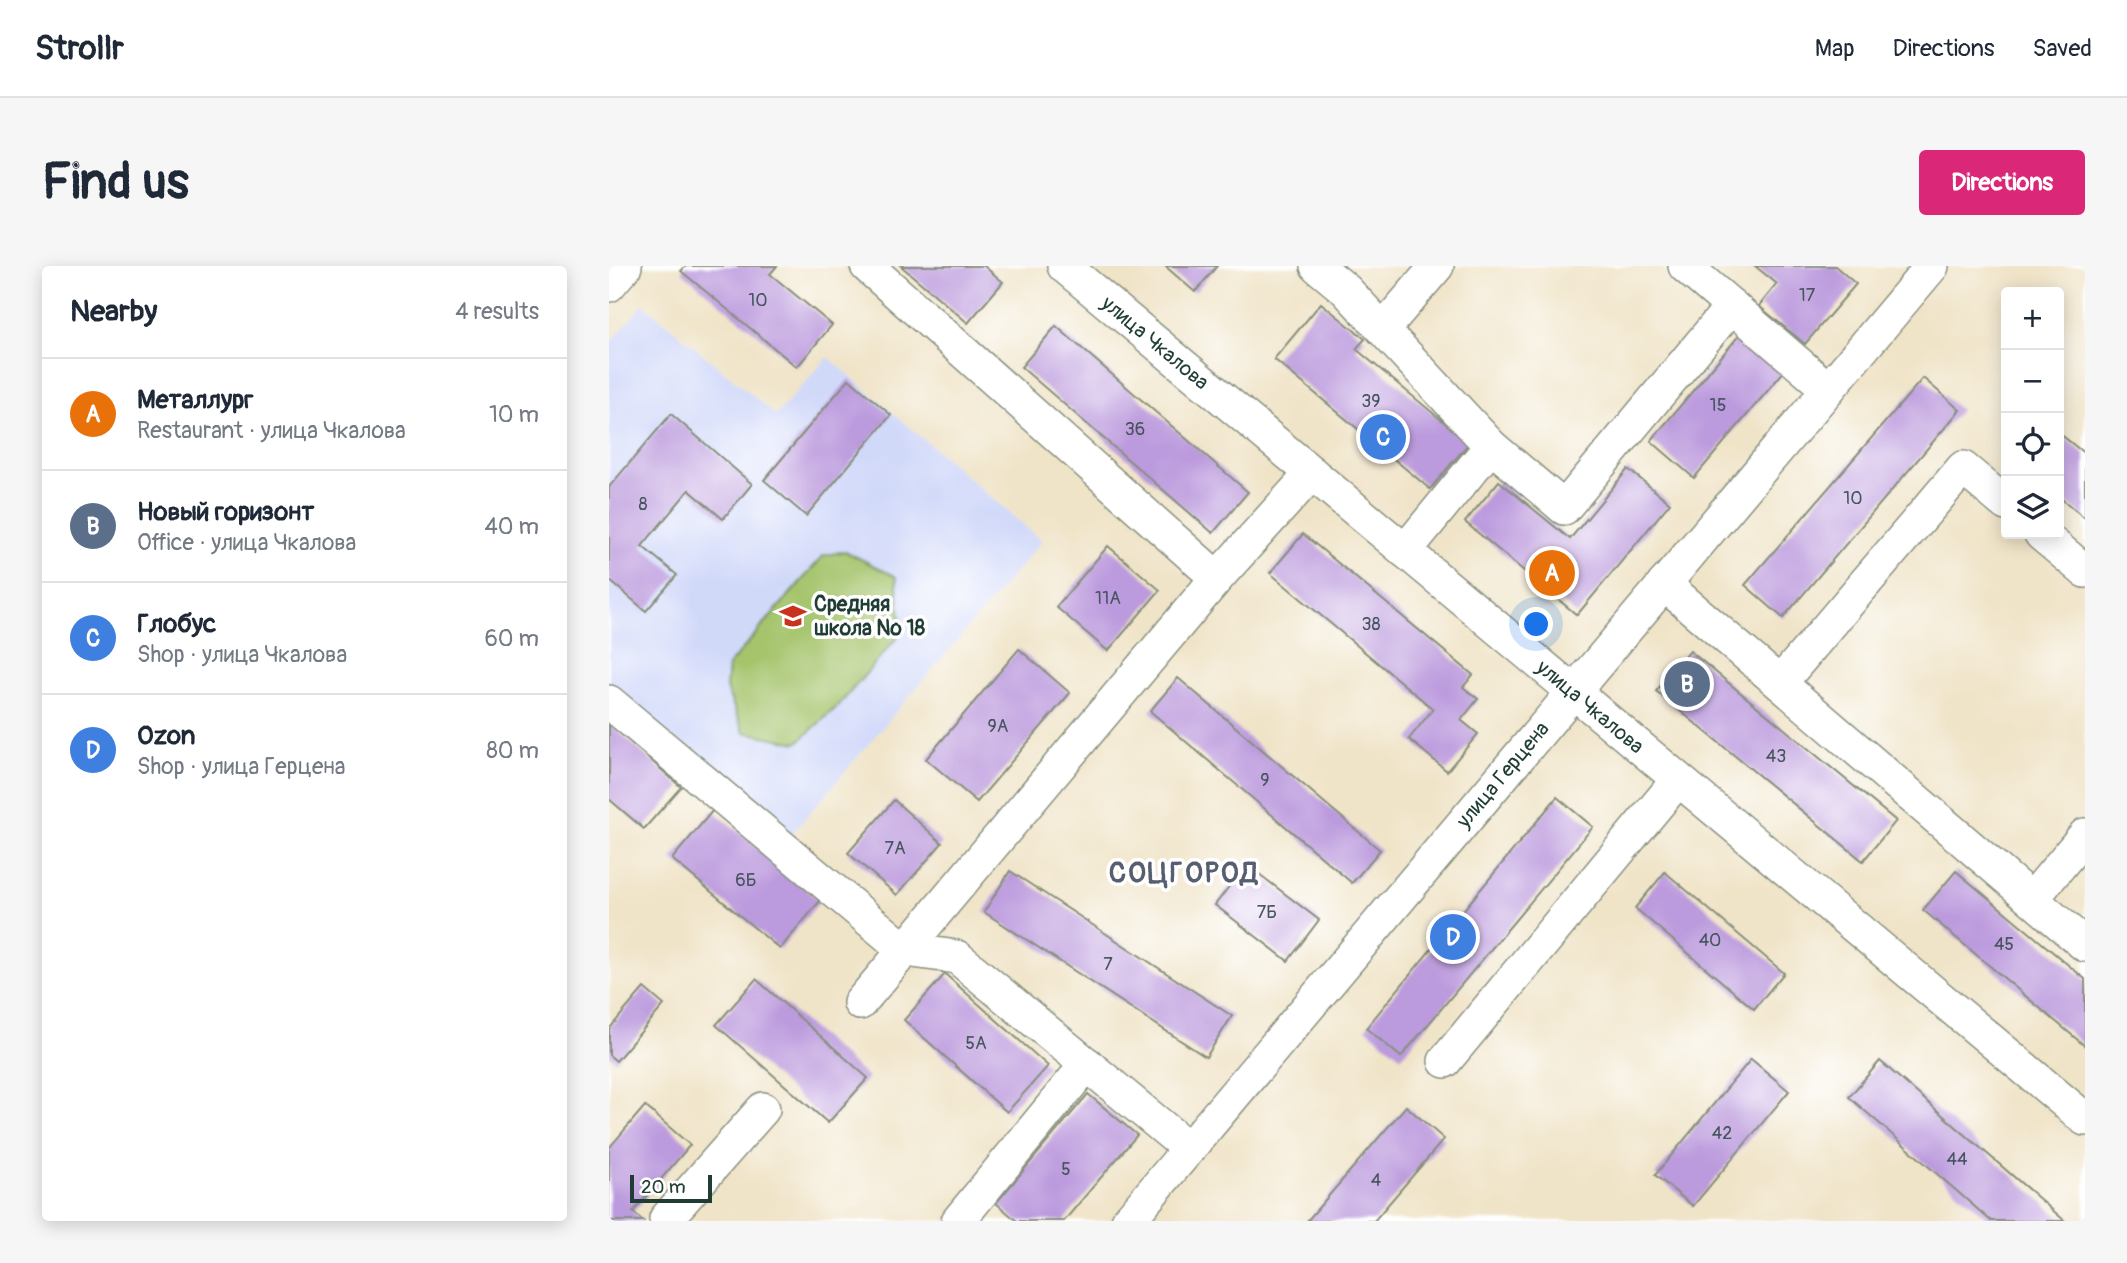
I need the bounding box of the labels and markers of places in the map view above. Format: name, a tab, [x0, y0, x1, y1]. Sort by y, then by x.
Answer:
pin: C	[1360, 411, 1406, 463]
pin: A	[1529, 547, 1575, 599]
place label: Средняя школа № 18	[814, 591, 926, 642]
school or university icon: Средняя школа № 18	[778, 601, 808, 631]
pin: B	[1664, 658, 1710, 710]
pin: D	[1430, 911, 1476, 963]

